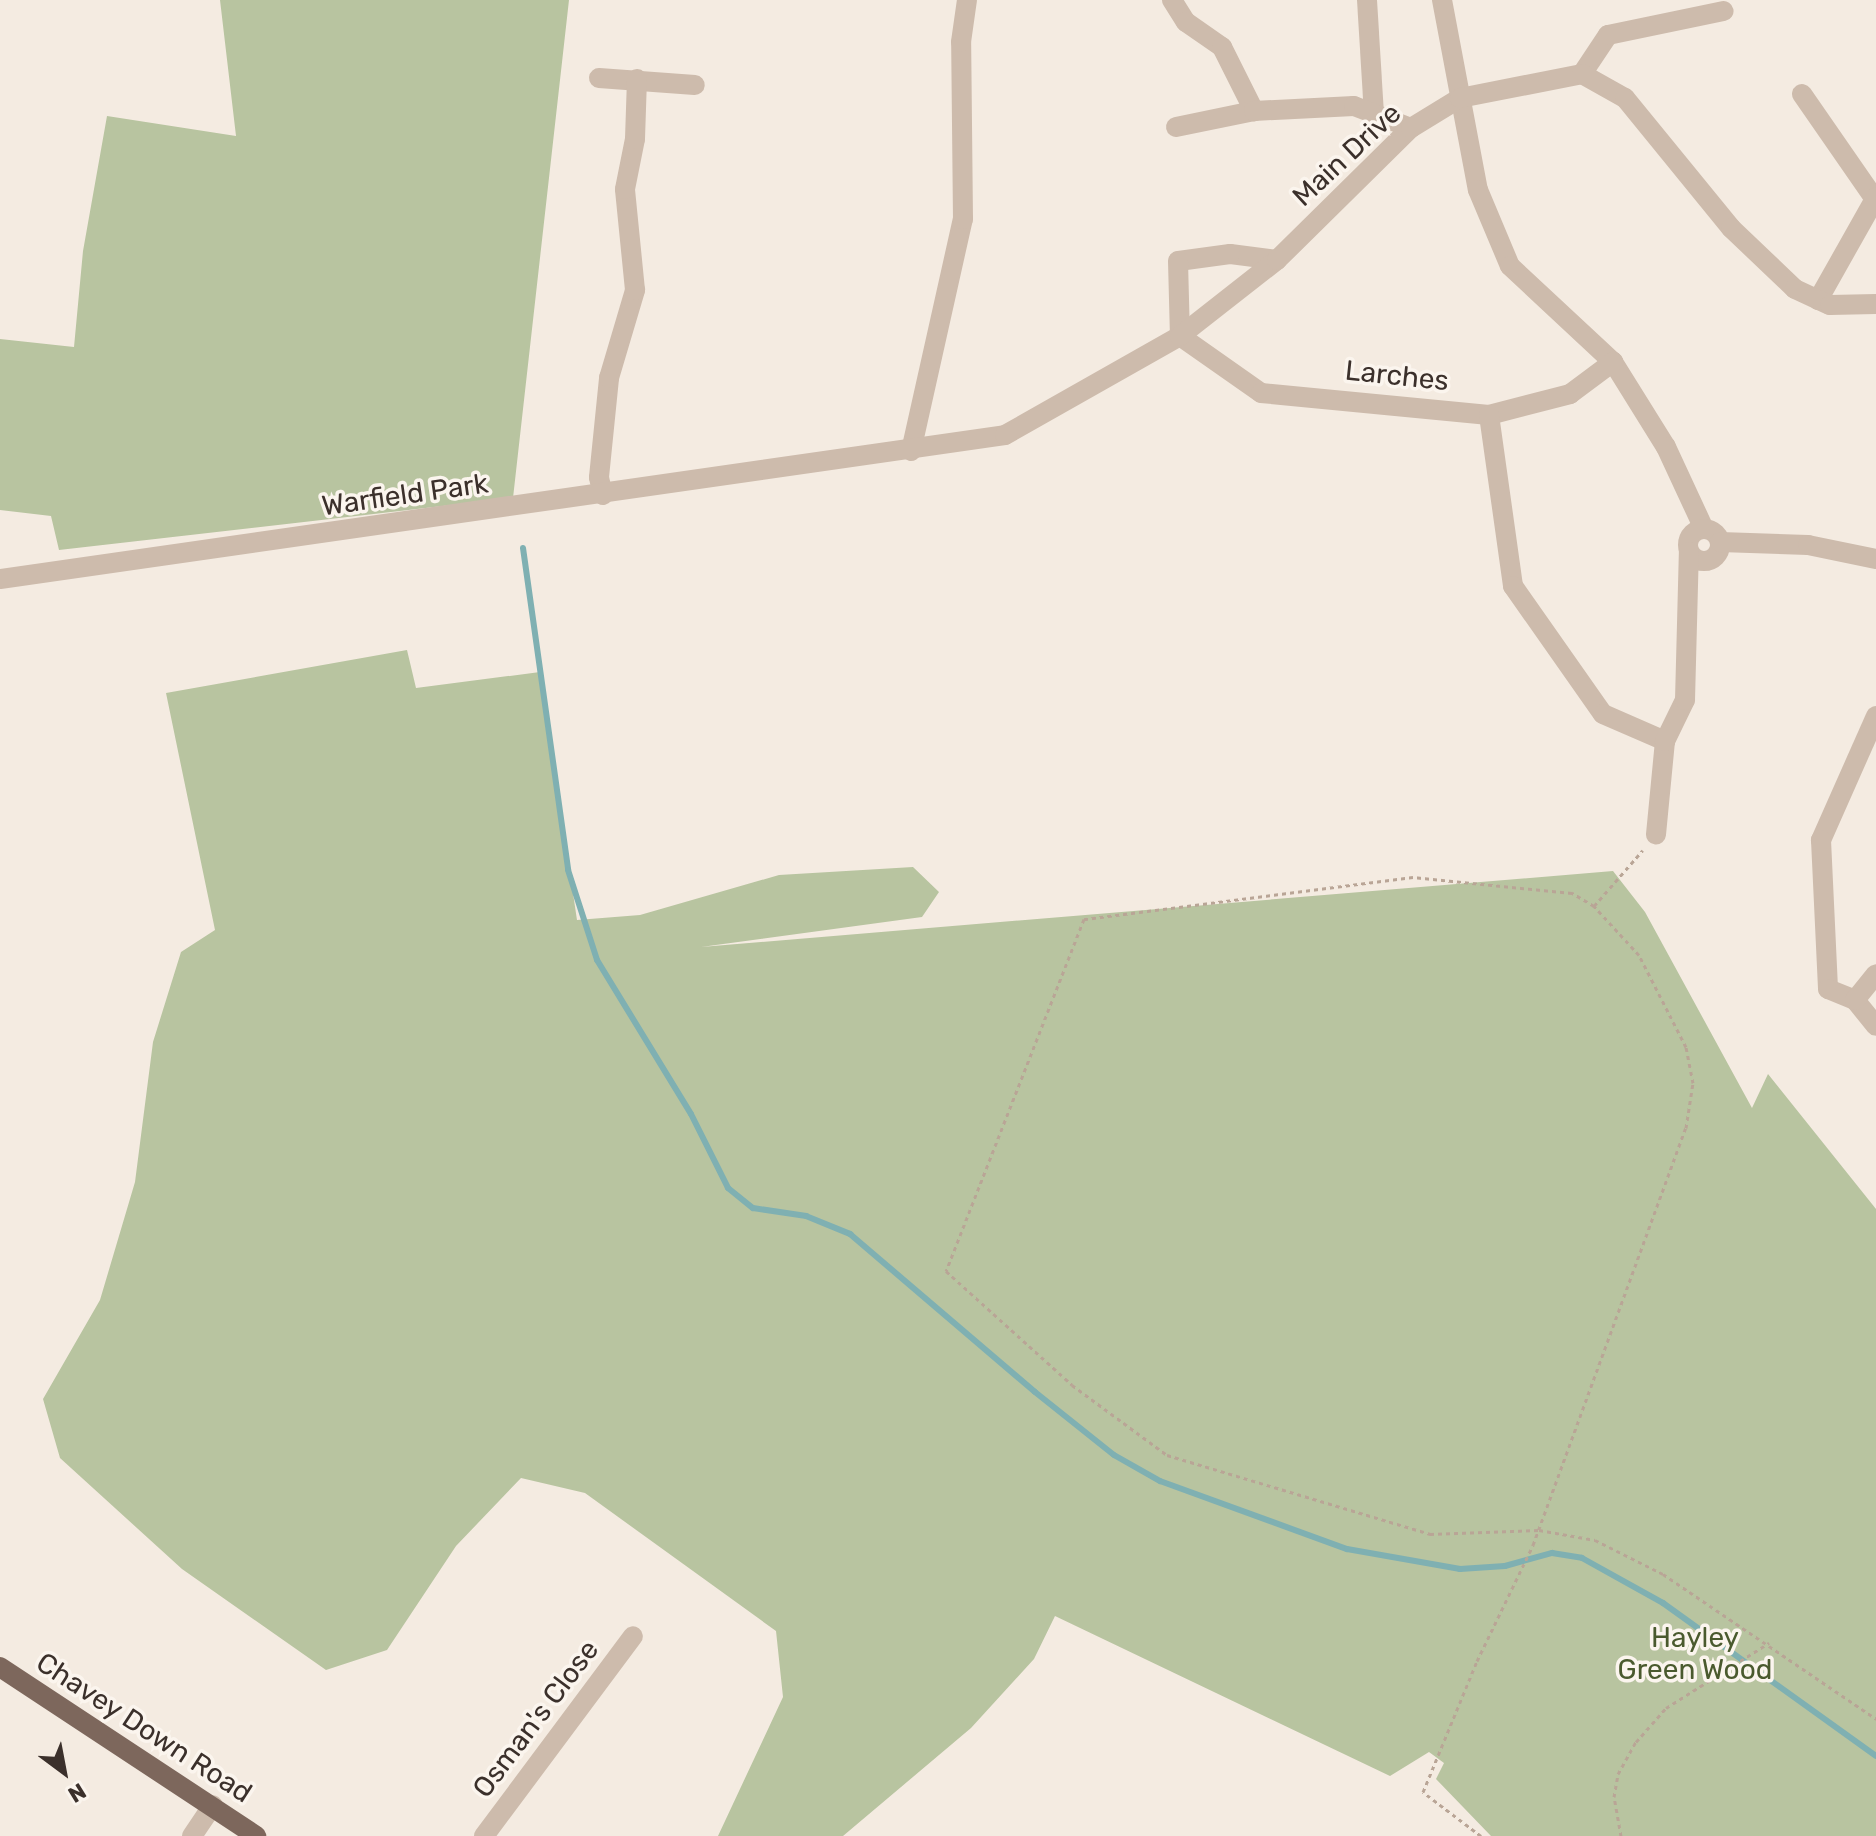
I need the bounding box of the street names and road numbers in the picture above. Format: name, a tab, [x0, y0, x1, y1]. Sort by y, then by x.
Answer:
street label: Main Drive	[1286, 96, 1408, 214]
street label: Larches	[1344, 354, 1450, 398]
street label: Warfield Park	[320, 467, 490, 523]
street label: Osman's Close	[466, 1634, 606, 1804]
street label: Chavey Down Road	[30, 1646, 258, 1810]

